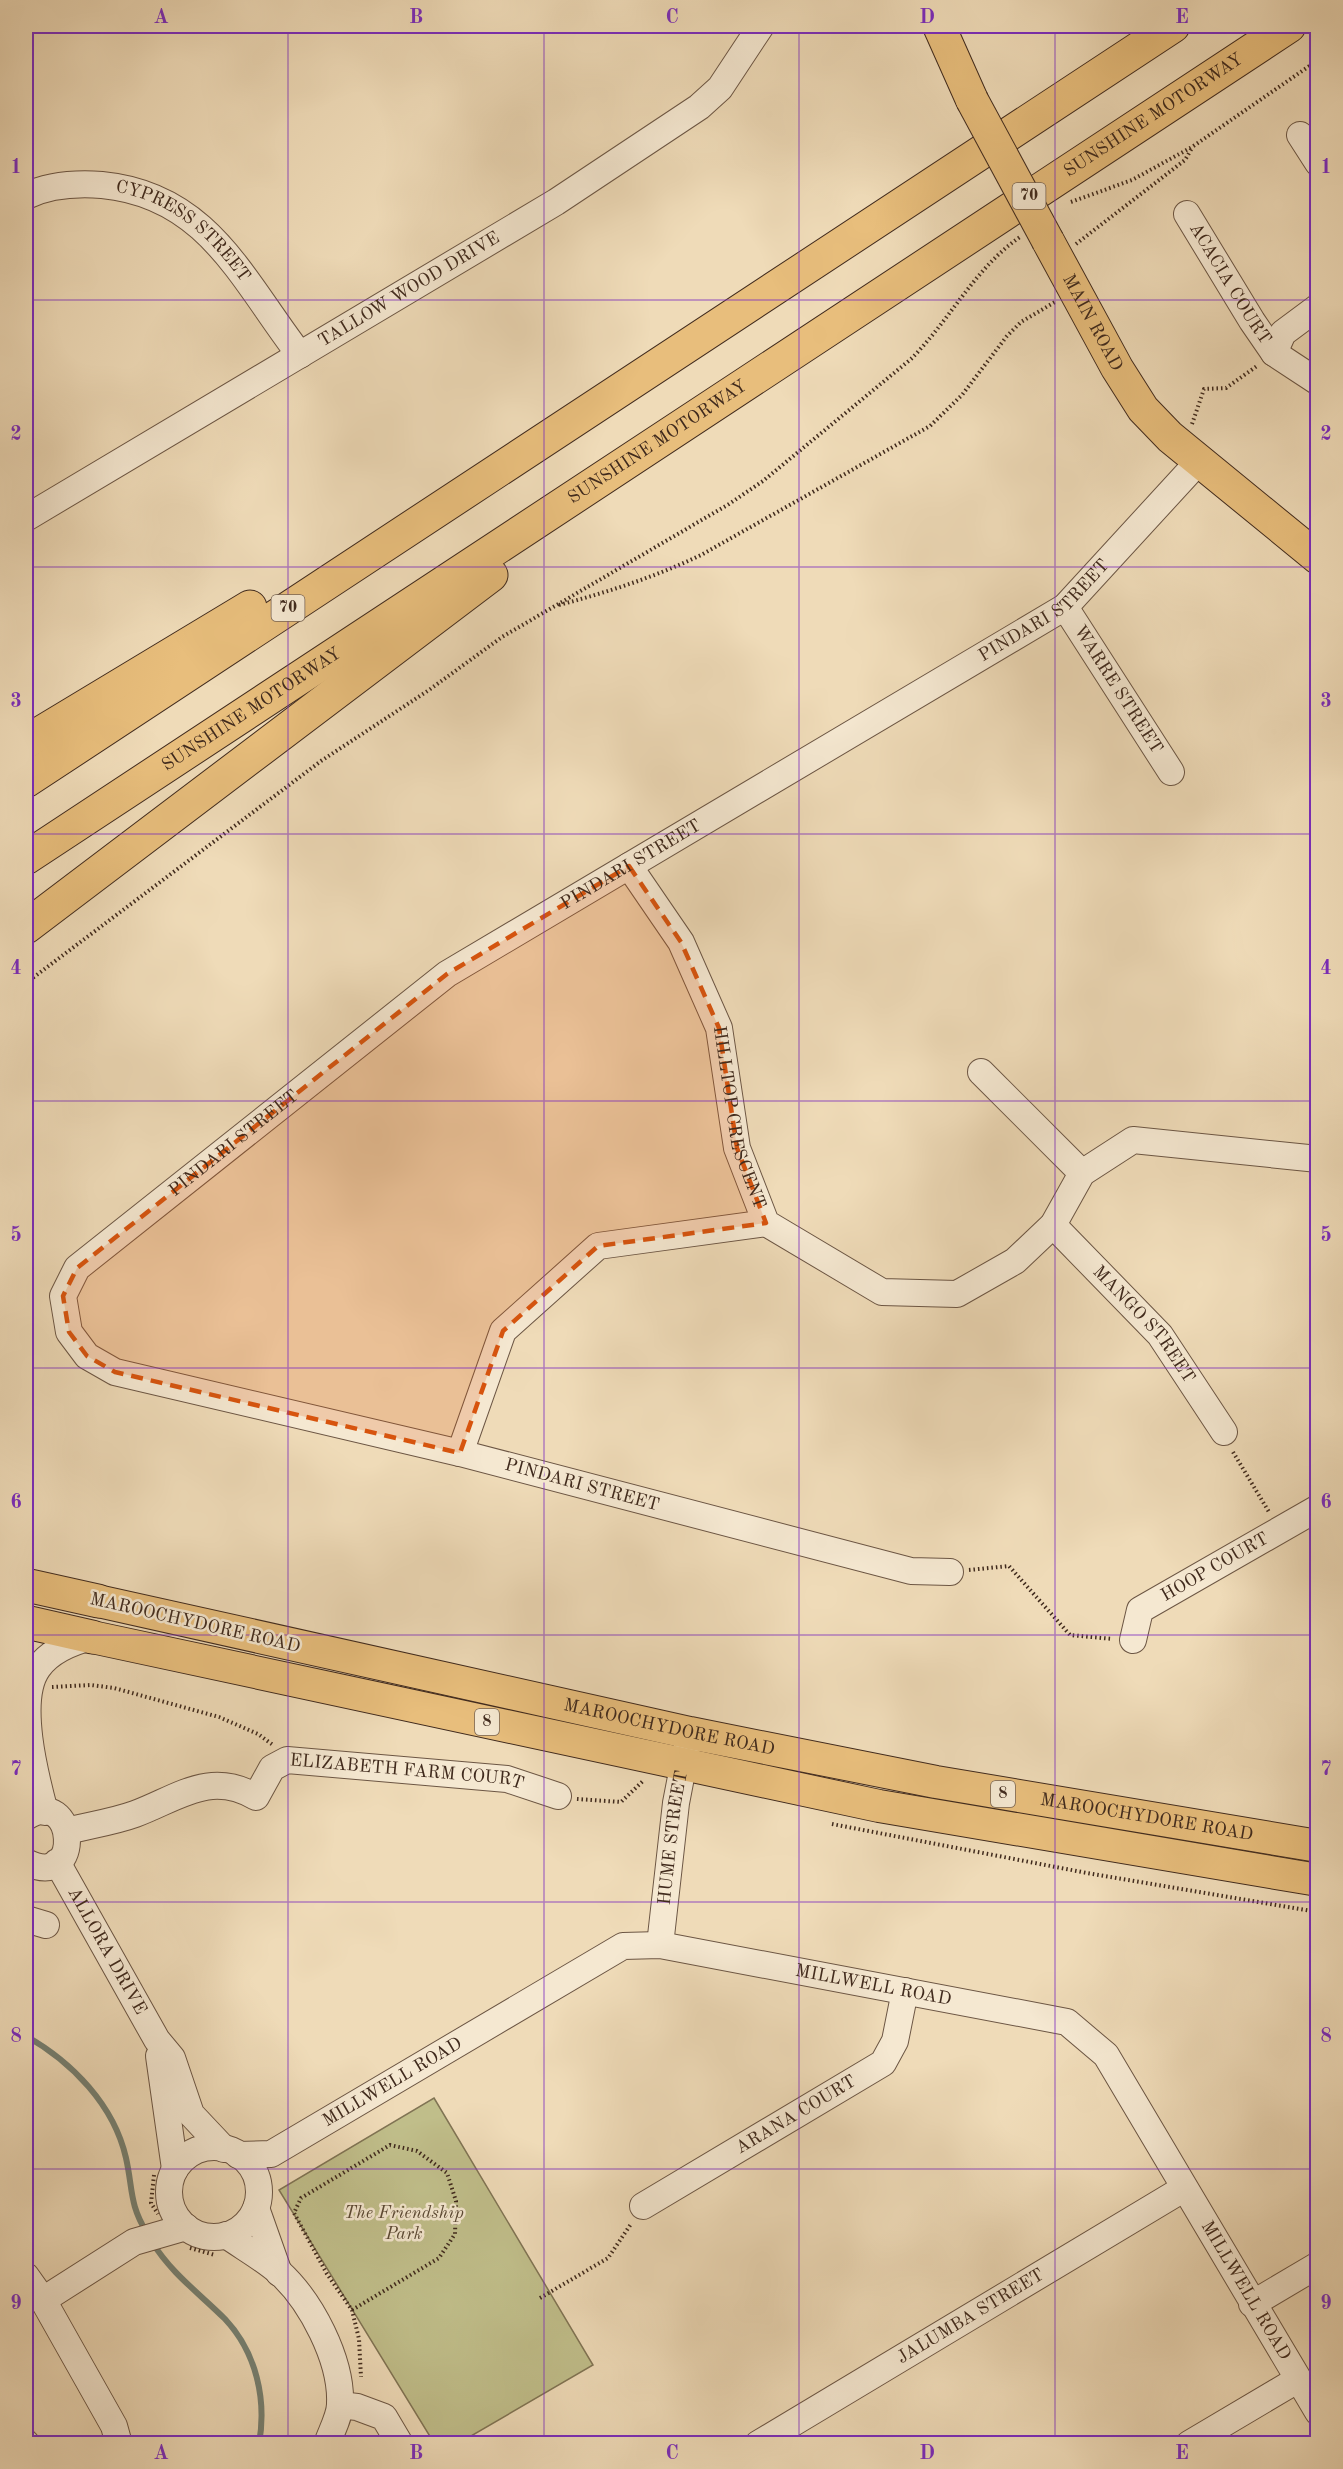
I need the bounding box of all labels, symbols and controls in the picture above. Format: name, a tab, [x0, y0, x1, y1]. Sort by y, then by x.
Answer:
text: A	[153, 8, 169, 28]
text: B	[409, 8, 423, 28]
text: C	[665, 8, 679, 28]
text: D	[919, 8, 935, 28]
text: E	[1175, 8, 1189, 28]
street label: SUNSHINE MOTORWAY	[1061, 50, 1246, 181]
text: 1	[10, 158, 22, 178]
text: 1	[1320, 158, 1332, 178]
street label: CYPRESS STREET	[114, 178, 254, 285]
road number: 70	[1012, 183, 1046, 209]
street label: ACACIA COURT	[1186, 220, 1274, 348]
street label: TALLOW WOOD DRIVE	[315, 229, 503, 350]
street label: MAIN ROAD	[1059, 271, 1126, 374]
street label: SUNSHINE MOTORWAY	[565, 377, 750, 507]
text: 2	[10, 425, 22, 445]
text: 2	[1320, 425, 1332, 445]
street label: PINDARI STREET	[976, 556, 1113, 665]
road number: 70	[272, 595, 304, 621]
street label: WARRE STREET	[1070, 622, 1166, 757]
street label: SUNSHINE MOTORWAY	[159, 644, 344, 775]
text: 3	[10, 692, 22, 712]
text: 3	[1320, 692, 1332, 712]
street label: PINDARI STREET	[558, 816, 704, 913]
text: 4	[10, 959, 22, 979]
text: 4	[1320, 959, 1332, 979]
street label: HILLTOP CRESCENT	[710, 1025, 769, 1211]
street label: PINDARI STREET	[166, 1087, 302, 1200]
text: 5	[10, 1225, 22, 1246]
text: 5	[1320, 1225, 1332, 1246]
street label: MANGO STREET	[1089, 1262, 1198, 1386]
street label: PINDARI STREET	[503, 1456, 661, 1514]
text: 6	[10, 1493, 22, 1513]
text: 6	[1320, 1493, 1332, 1513]
street label: HOOP COURT	[1158, 1529, 1272, 1605]
street label: MAROOCHYDORE ROAD	[88, 1590, 302, 1656]
street label: MAROOCHYDORE ROAD	[562, 1696, 776, 1759]
road number: 8	[475, 1709, 499, 1735]
street label: ELIZABETH FARM COURT	[289, 1751, 526, 1793]
text: 7	[10, 1760, 22, 1780]
text: 7	[1320, 1760, 1332, 1780]
street label: HUME STREET	[656, 1769, 691, 1906]
road number: 8	[991, 1781, 1015, 1807]
street label: MAROOCHYDORE ROAD	[1039, 1791, 1254, 1844]
street label: ALLORA DRIVE	[64, 1884, 150, 2017]
street label: MILLWELL ROAD	[794, 1962, 953, 2009]
text: 8	[10, 2027, 22, 2047]
text: 8	[1320, 2027, 1332, 2047]
street label: MILLWELL ROAD	[320, 2034, 465, 2130]
street label: ARANA COURT	[733, 2072, 859, 2158]
park label: The Friendship Park	[344, 2204, 464, 2243]
street label: MILLWELL ROAD	[1198, 2218, 1294, 2363]
street label: JALUMBA STREET	[894, 2266, 1047, 2367]
text: 9	[10, 2294, 22, 2314]
text: 9	[1320, 2294, 1332, 2314]
text: A	[153, 2444, 169, 2464]
text: B	[409, 2444, 423, 2464]
text: C	[665, 2444, 679, 2464]
text: D	[919, 2444, 935, 2464]
text: E	[1175, 2444, 1189, 2464]

